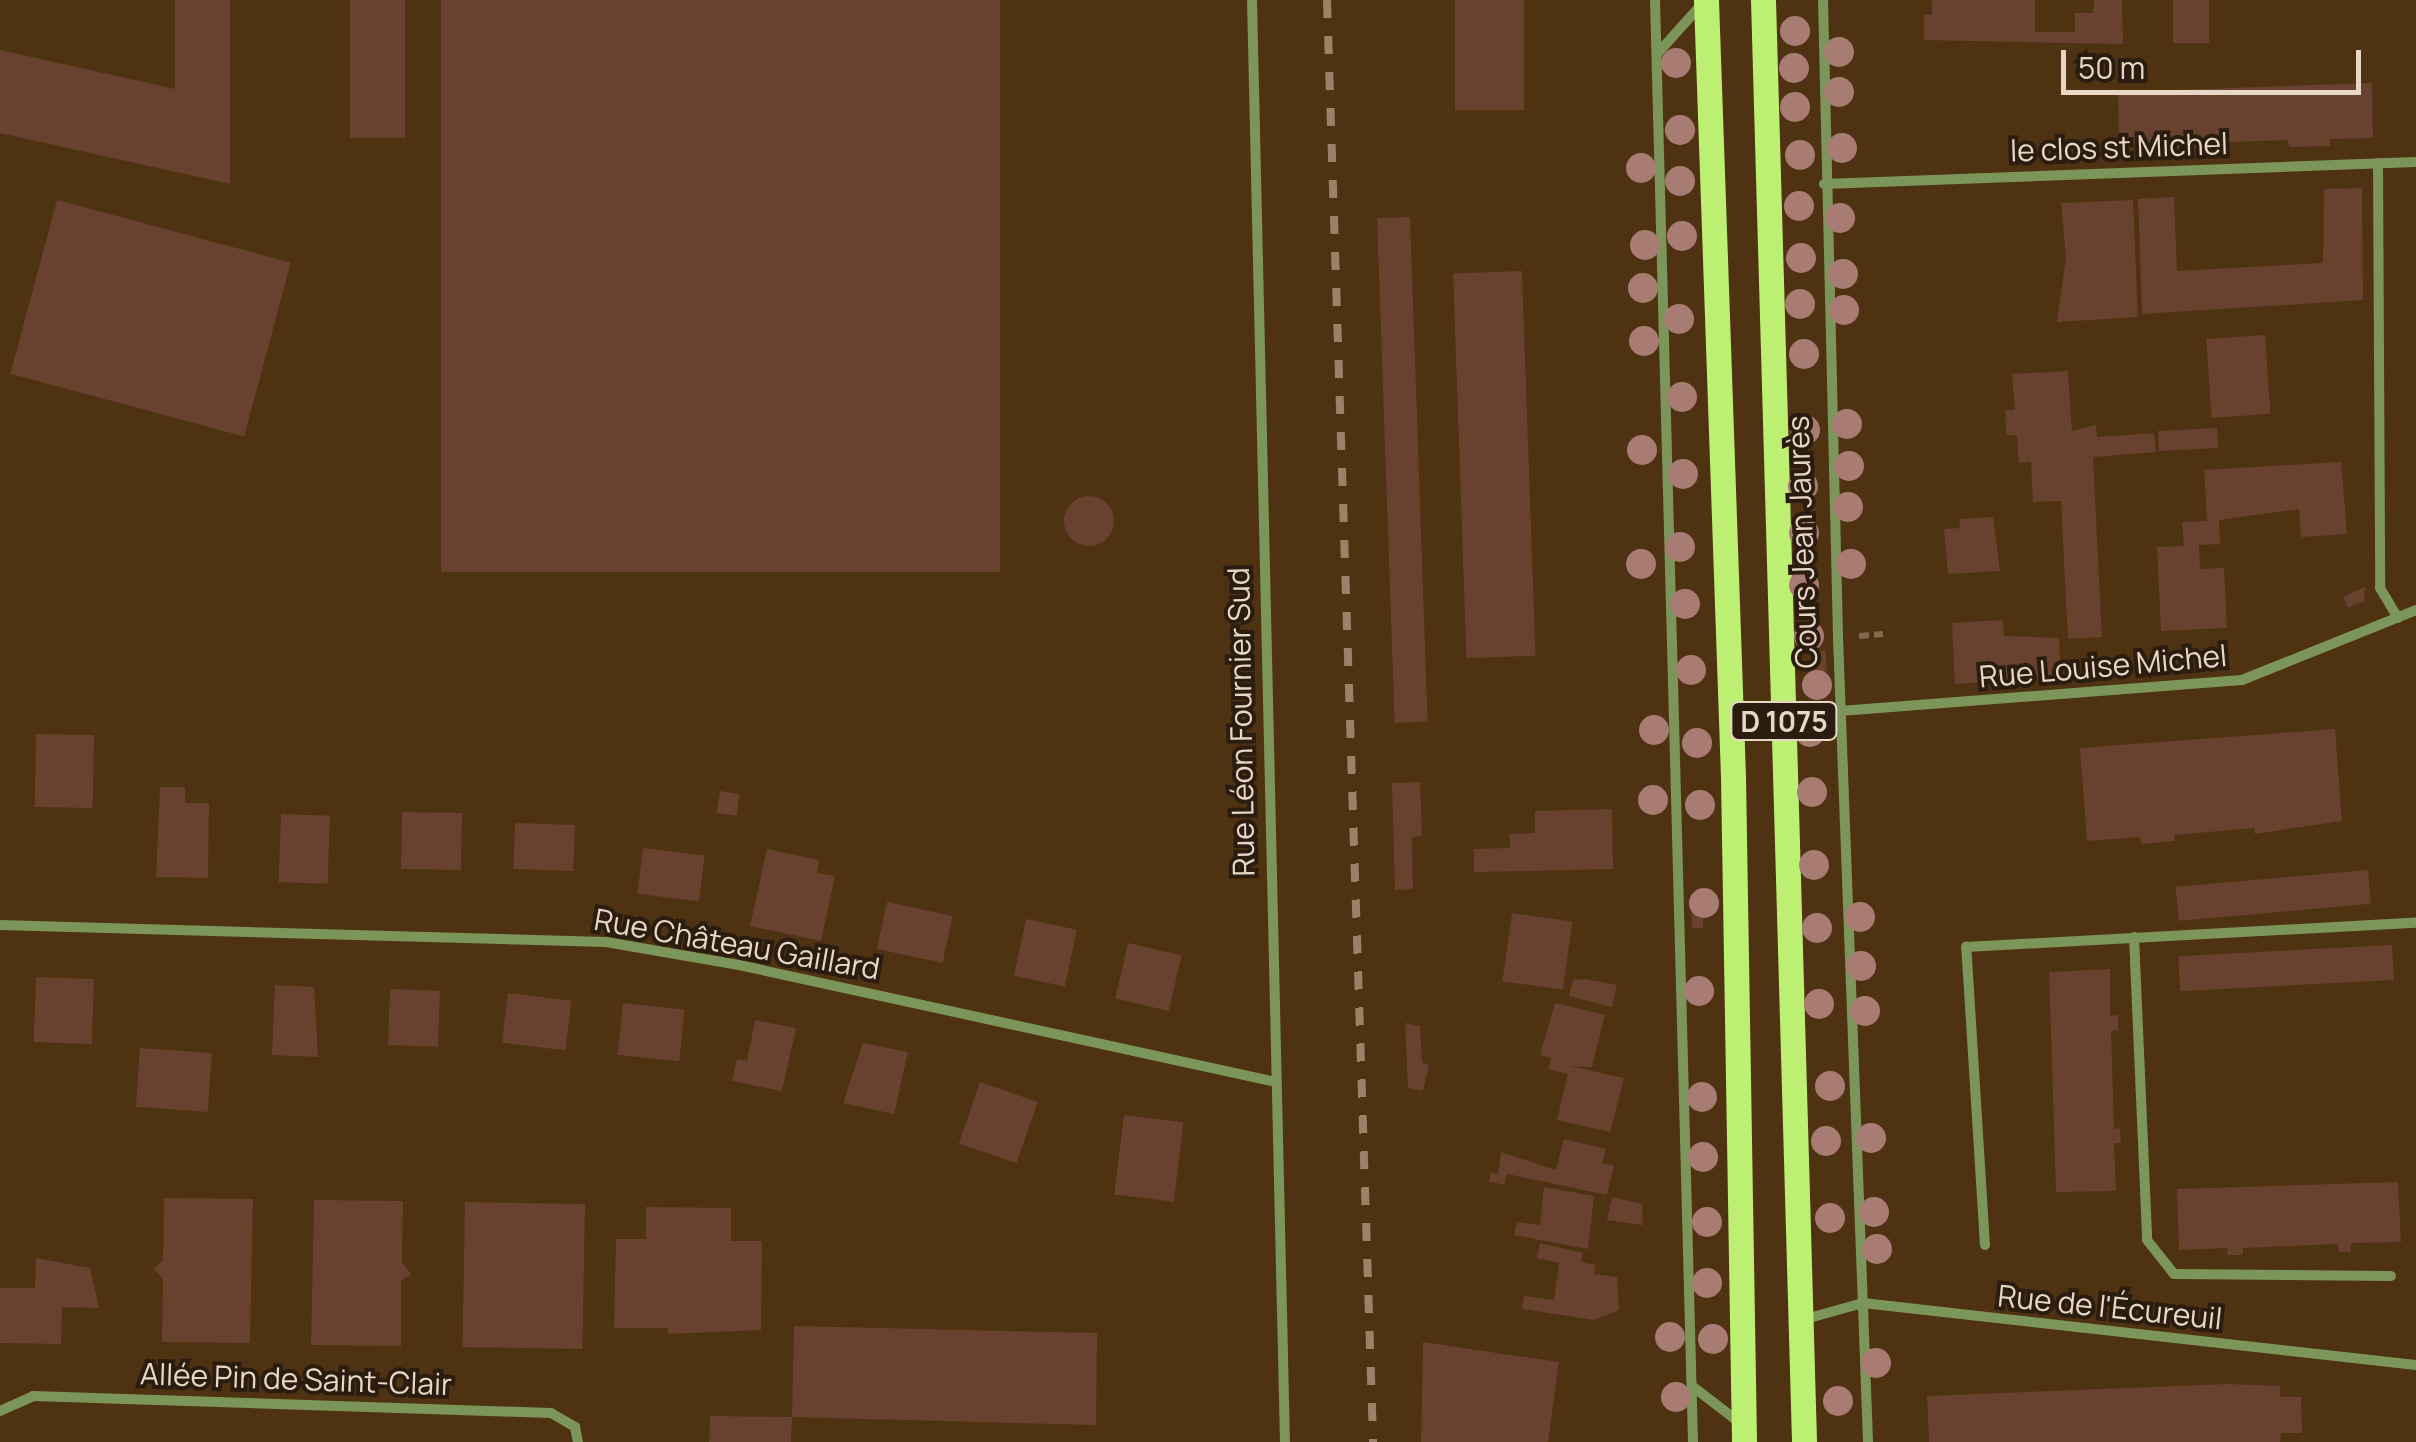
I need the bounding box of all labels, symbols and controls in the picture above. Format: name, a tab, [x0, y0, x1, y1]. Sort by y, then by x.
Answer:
scale bar	[2066, 30, 2366, 92]
text: 50 m	[2078, 47, 2145, 88]
street label: le clos st Michel	[2009, 125, 2229, 169]
street label: Cours Jean Jaurès	[1780, 415, 1824, 669]
street label: Rue Léon Fournier Sud	[1220, 567, 1262, 877]
street label: Rue Louise Michel	[1978, 637, 2228, 695]
road number: D 1075	[1729, 698, 1839, 744]
street label: Rue Château Gaillard	[592, 901, 882, 987]
street label: Rue de l'Écureuil	[1996, 1277, 2224, 1337]
street label: Allée Pin de Saint-Clair	[140, 1356, 452, 1402]

